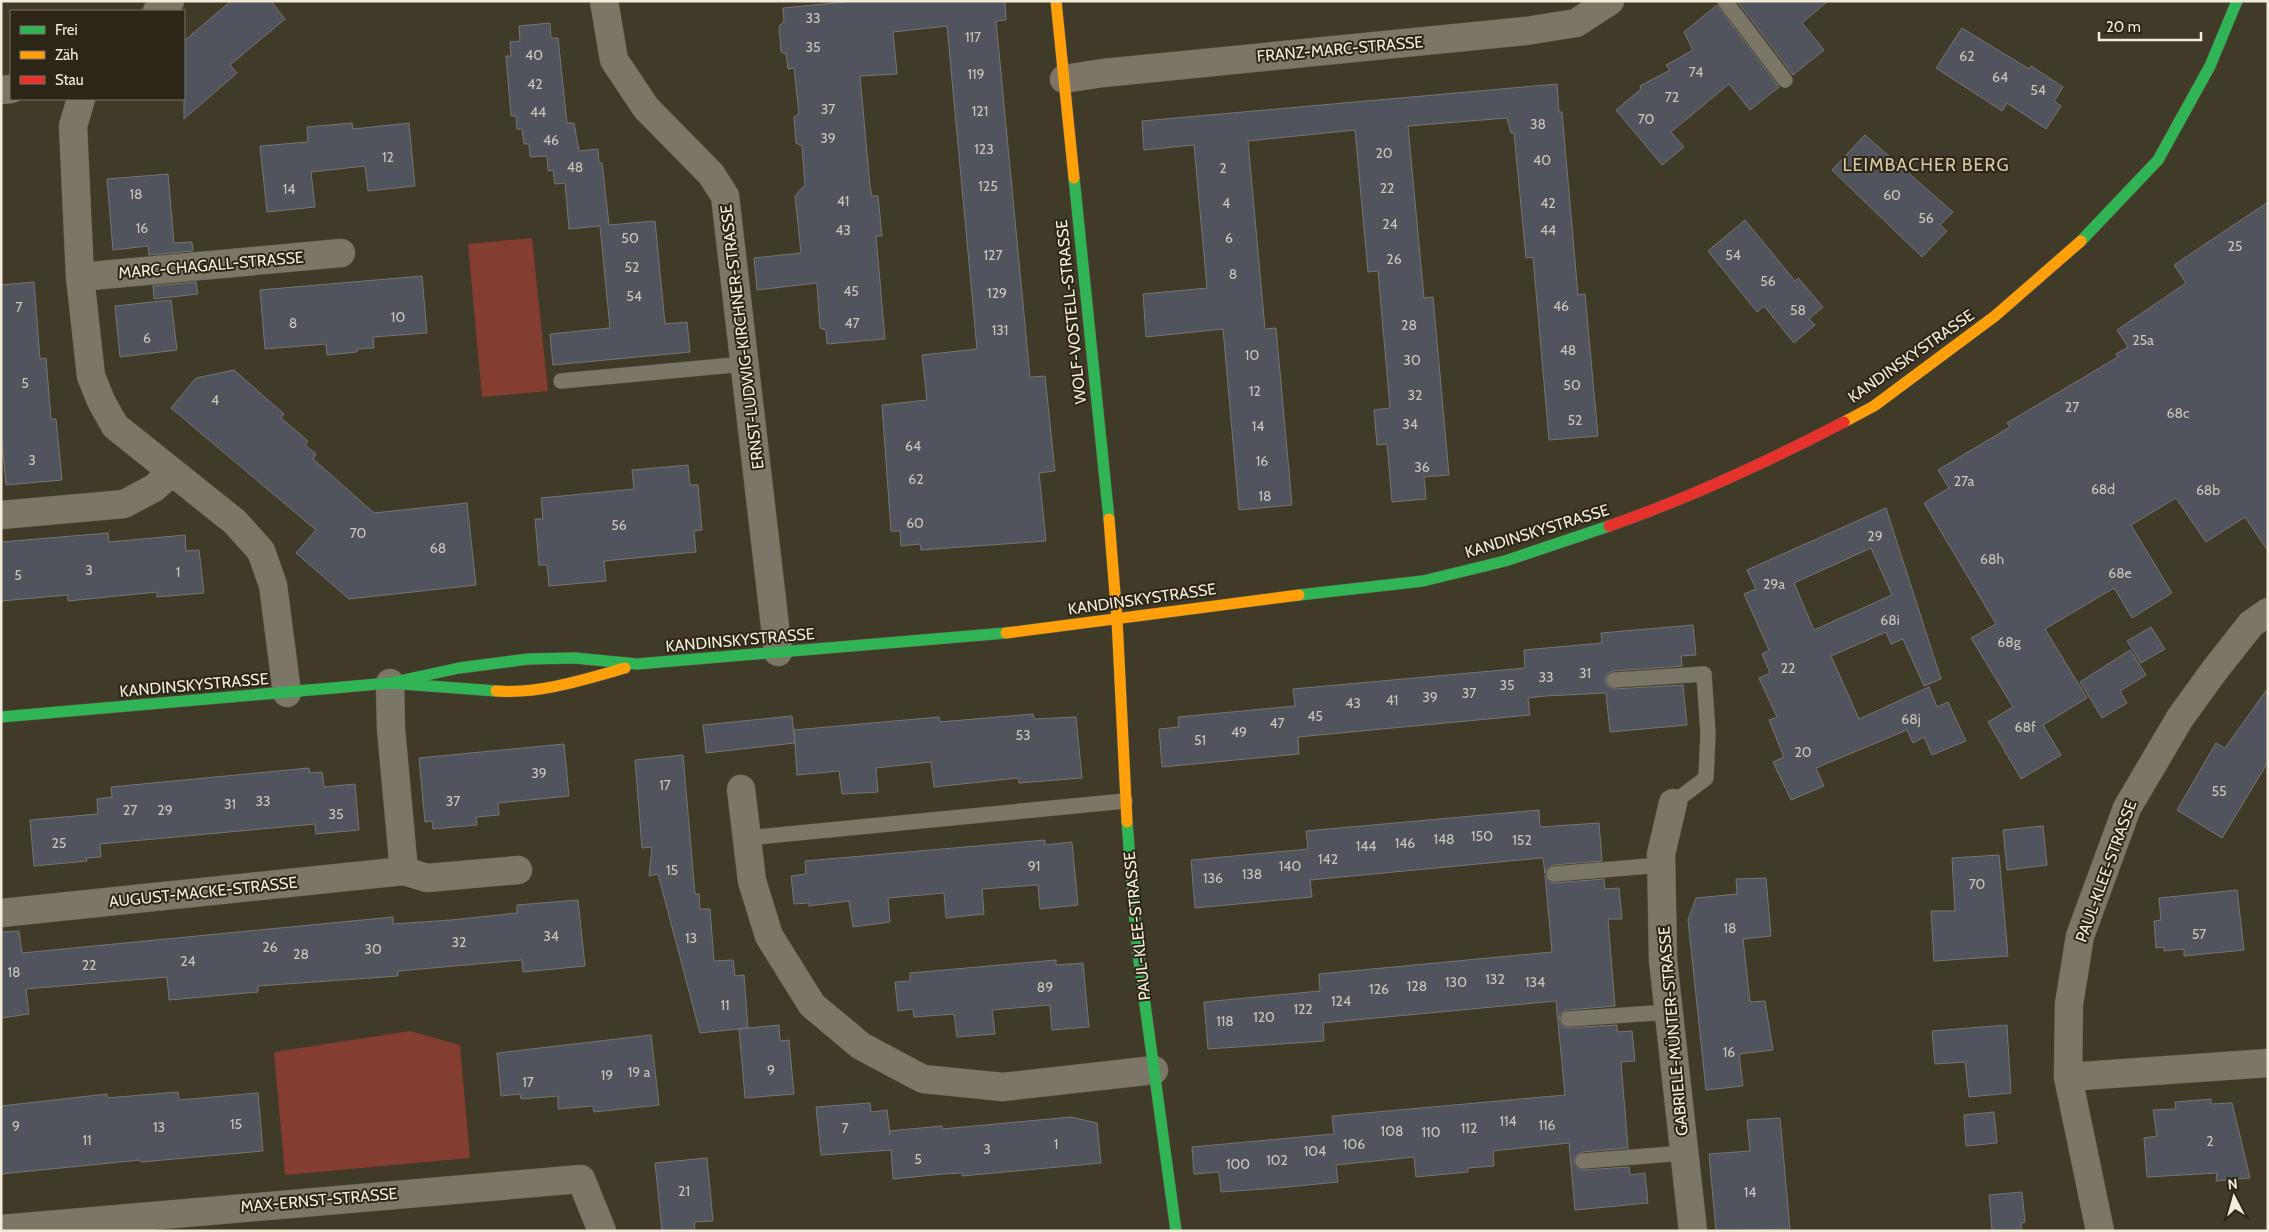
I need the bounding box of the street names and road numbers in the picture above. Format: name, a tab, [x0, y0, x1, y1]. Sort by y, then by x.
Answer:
street label: FRANZ-MARC-STRASSE	[1256, 32, 1424, 66]
street label: ERNST-LUDWIG-KIRCHNER-STRASSE	[716, 203, 768, 470]
street label: WOLF-VOSTELL-STRASSE	[1052, 219, 1090, 405]
street label: MARC-CHAGALL-STRASSE	[117, 247, 305, 283]
street label: KANDINSKYSTRASSE	[1844, 305, 1978, 407]
street label: KANDINSKYSTRASSE	[1463, 500, 1611, 562]
street label: KANDINSKYSTRASSE	[1067, 579, 1217, 619]
street label: KANDINSKYSTRASSE	[665, 624, 815, 656]
street label: KANDINSKYSTRASSE	[119, 669, 269, 701]
street label: PAUL-KLEE-STRASSE	[2071, 797, 2141, 945]
street label: PAUL-KLEE-STRASSE	[1120, 850, 1154, 1001]
street label: AUGUST-MACKE-STRASSE	[108, 873, 298, 911]
street label: GABRIELE-MÜNTER-STRASSE	[1654, 925, 1692, 1137]
street label: MAX-ERNST-STRASSE	[240, 1184, 398, 1216]

